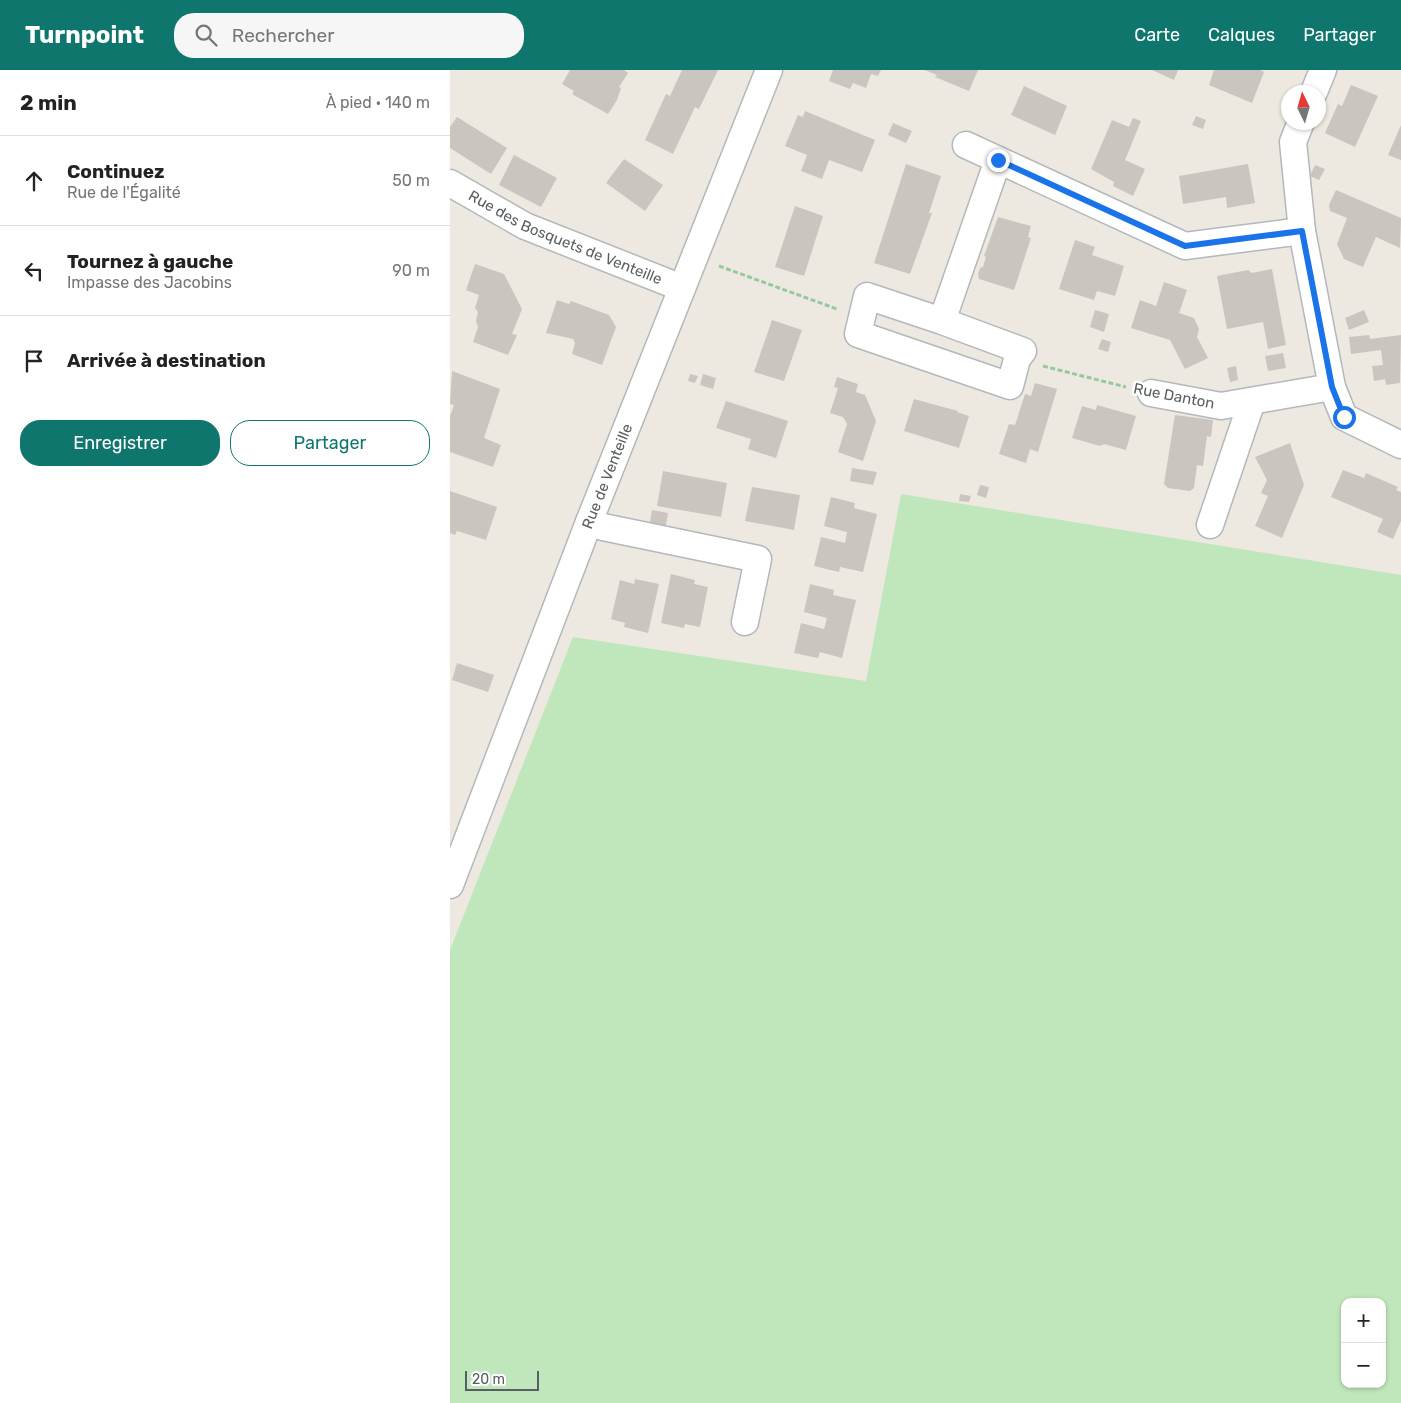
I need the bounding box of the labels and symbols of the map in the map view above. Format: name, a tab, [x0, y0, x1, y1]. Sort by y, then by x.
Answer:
north arrow	[1281, 85, 1326, 130]
route end	[987, 149, 1010, 172]
street label: Rue des Bosquets de Venteille	[465, 187, 665, 288]
street label: Rue Danton	[1132, 379, 1216, 413]
route start	[1333, 406, 1356, 429]
street label: Rue de Venteille	[578, 421, 636, 531]
scale bar	[465, 1368, 539, 1391]

